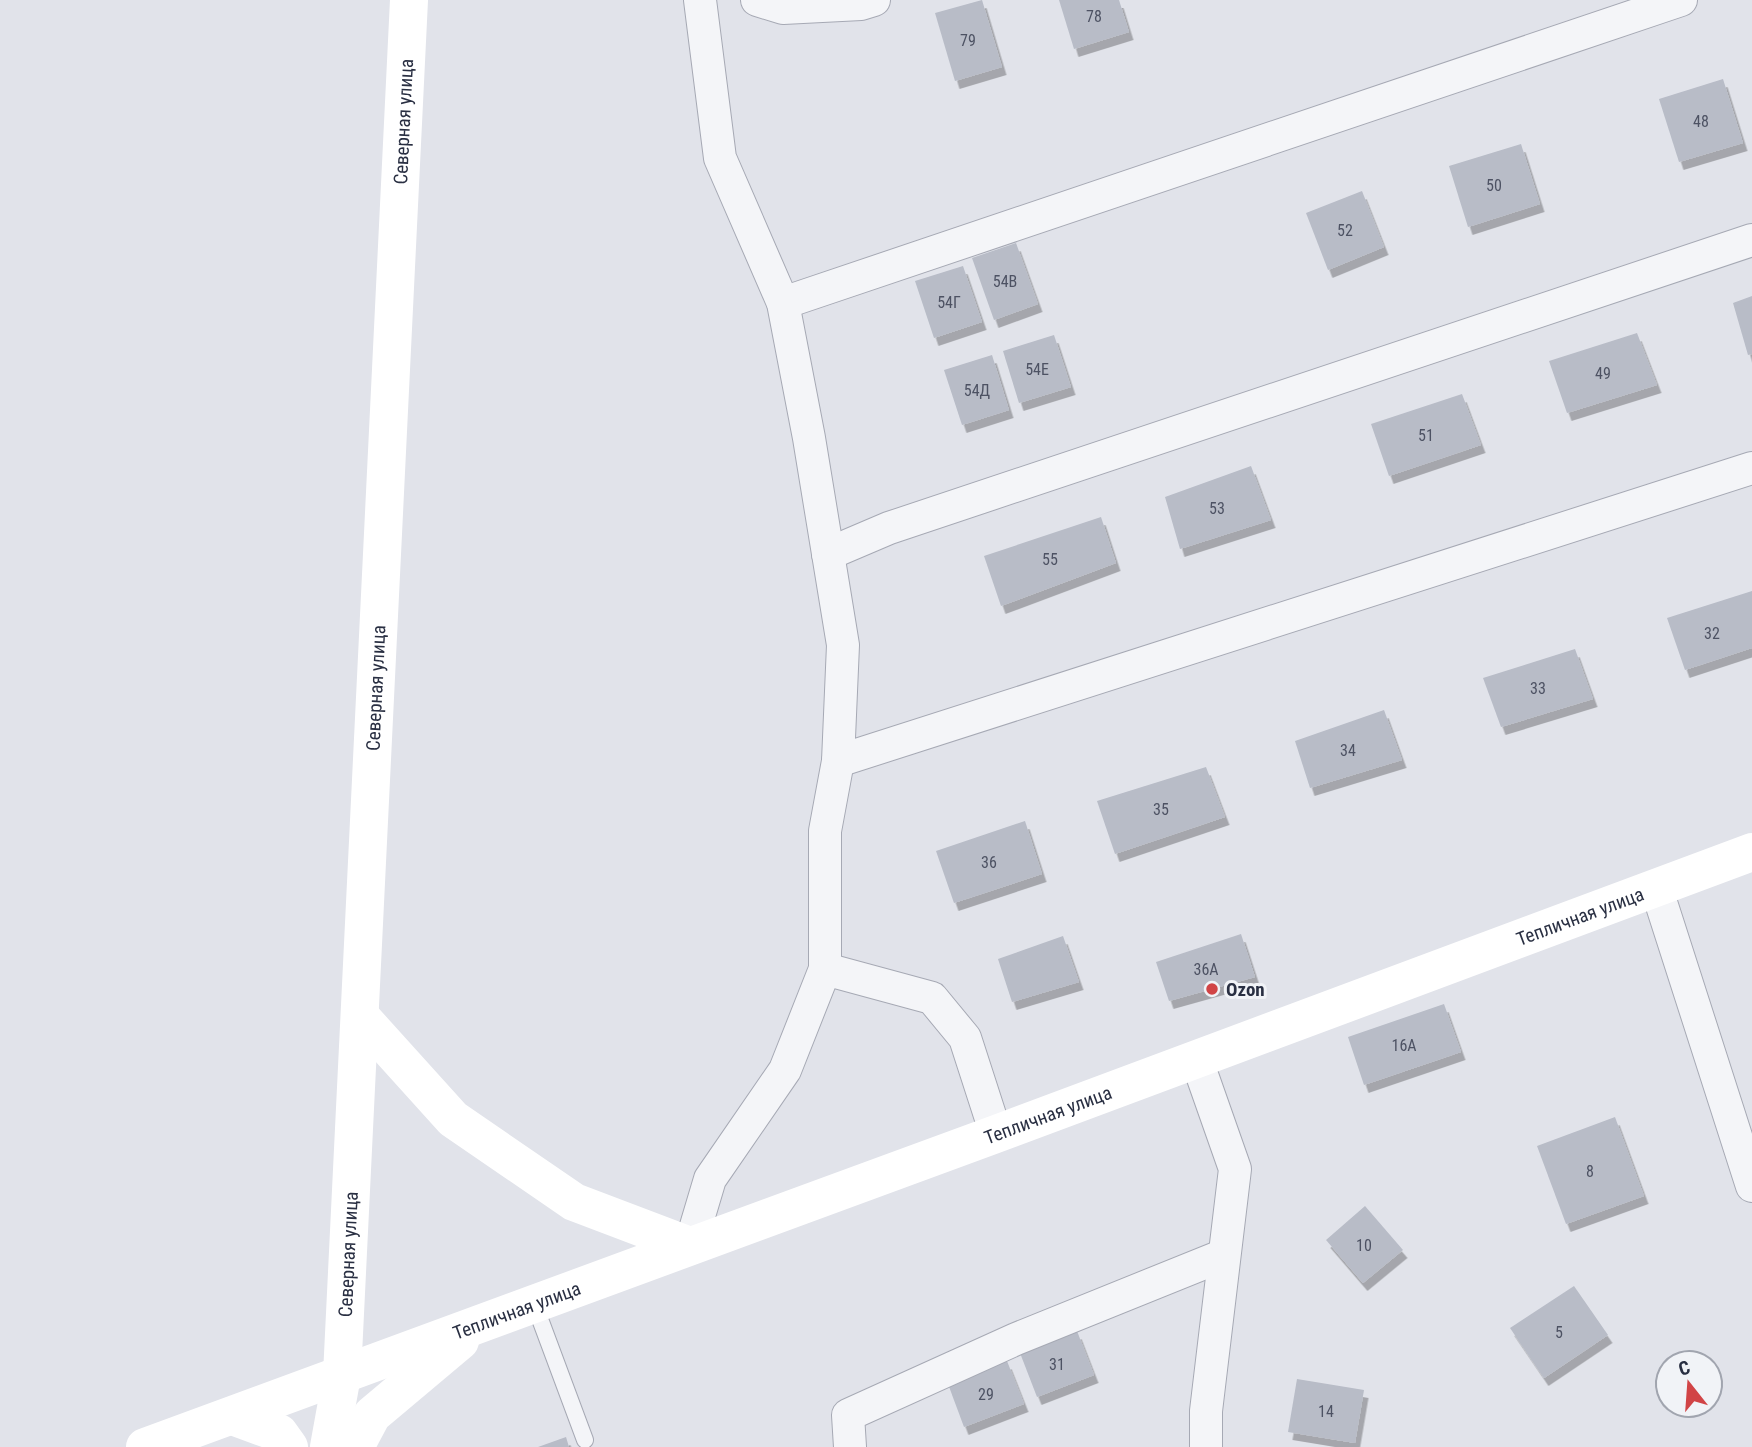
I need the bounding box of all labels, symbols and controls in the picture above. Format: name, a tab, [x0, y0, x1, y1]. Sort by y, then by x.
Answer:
house number: 78	[1086, 7, 1102, 26]
house number: 79	[960, 31, 976, 50]
street label: Северная улица	[389, 58, 418, 185]
house number: 48	[1693, 112, 1709, 131]
house number: 50	[1486, 176, 1502, 195]
house number: 52	[1337, 221, 1353, 240]
house number: 54В	[993, 272, 1017, 291]
house number: 54Г	[937, 293, 961, 312]
house number: 54Е	[1025, 360, 1049, 379]
house number: 49	[1595, 364, 1611, 383]
house number: 54Д	[964, 381, 991, 400]
house number: 51	[1418, 426, 1434, 445]
house number: 53	[1209, 499, 1225, 518]
house number: 55	[1042, 550, 1058, 569]
house number: 32	[1704, 624, 1720, 643]
street label: Северная улица	[361, 625, 391, 751]
house number: 33	[1530, 679, 1546, 698]
house number: 34	[1340, 741, 1356, 760]
house number: 35	[1153, 800, 1169, 819]
house number: 36	[981, 853, 997, 872]
street label: Тепличная улица	[1513, 882, 1647, 951]
house number: 36А	[1193, 960, 1219, 979]
place label: Ozon	[1226, 978, 1265, 1001]
marker: Ozon	[1204, 981, 1220, 997]
house number: 16А	[1391, 1036, 1417, 1055]
street label: Тепличная улица	[981, 1081, 1115, 1149]
house number: 8	[1586, 1162, 1594, 1181]
street label: Северная улица	[334, 1191, 363, 1318]
house number: 10	[1356, 1236, 1372, 1255]
street label: Тепличная улица	[450, 1277, 584, 1345]
house number: 5	[1555, 1323, 1563, 1342]
north arrow	[1654, 1349, 1724, 1419]
house number: 31	[1049, 1355, 1065, 1374]
text: С	[1676, 1356, 1693, 1381]
house number: 29	[978, 1385, 994, 1404]
house number: 14	[1318, 1402, 1334, 1421]

